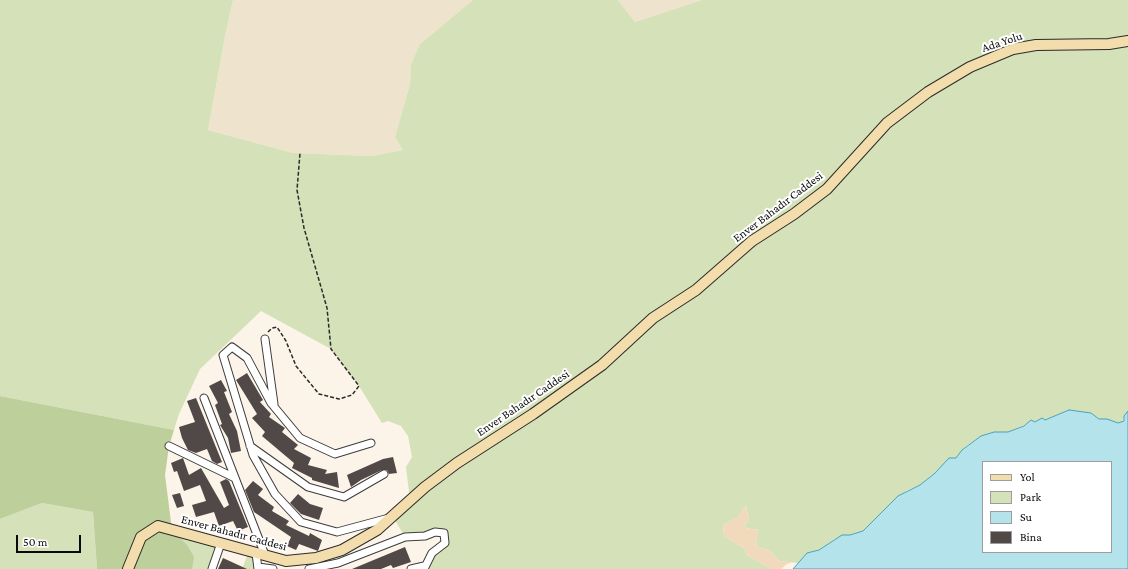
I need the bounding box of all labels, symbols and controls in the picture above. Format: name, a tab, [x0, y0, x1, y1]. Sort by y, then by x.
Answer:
street label: Ada Yolu	[980, 29, 1024, 55]
street label: Enver Bahadır Caddesi	[730, 169, 826, 245]
street label: Enver Bahadır Caddesi	[474, 367, 572, 439]
legend	[982, 461, 1112, 553]
text: Yol	[1020, 470, 1035, 484]
text: Park	[1020, 490, 1041, 504]
text: Su	[1020, 510, 1032, 524]
street label: Enver Bahadır Caddesi	[180, 512, 288, 554]
scale bar	[18, 527, 83, 553]
text: Bina	[1020, 530, 1042, 544]
text: 50 m	[23, 535, 47, 549]

